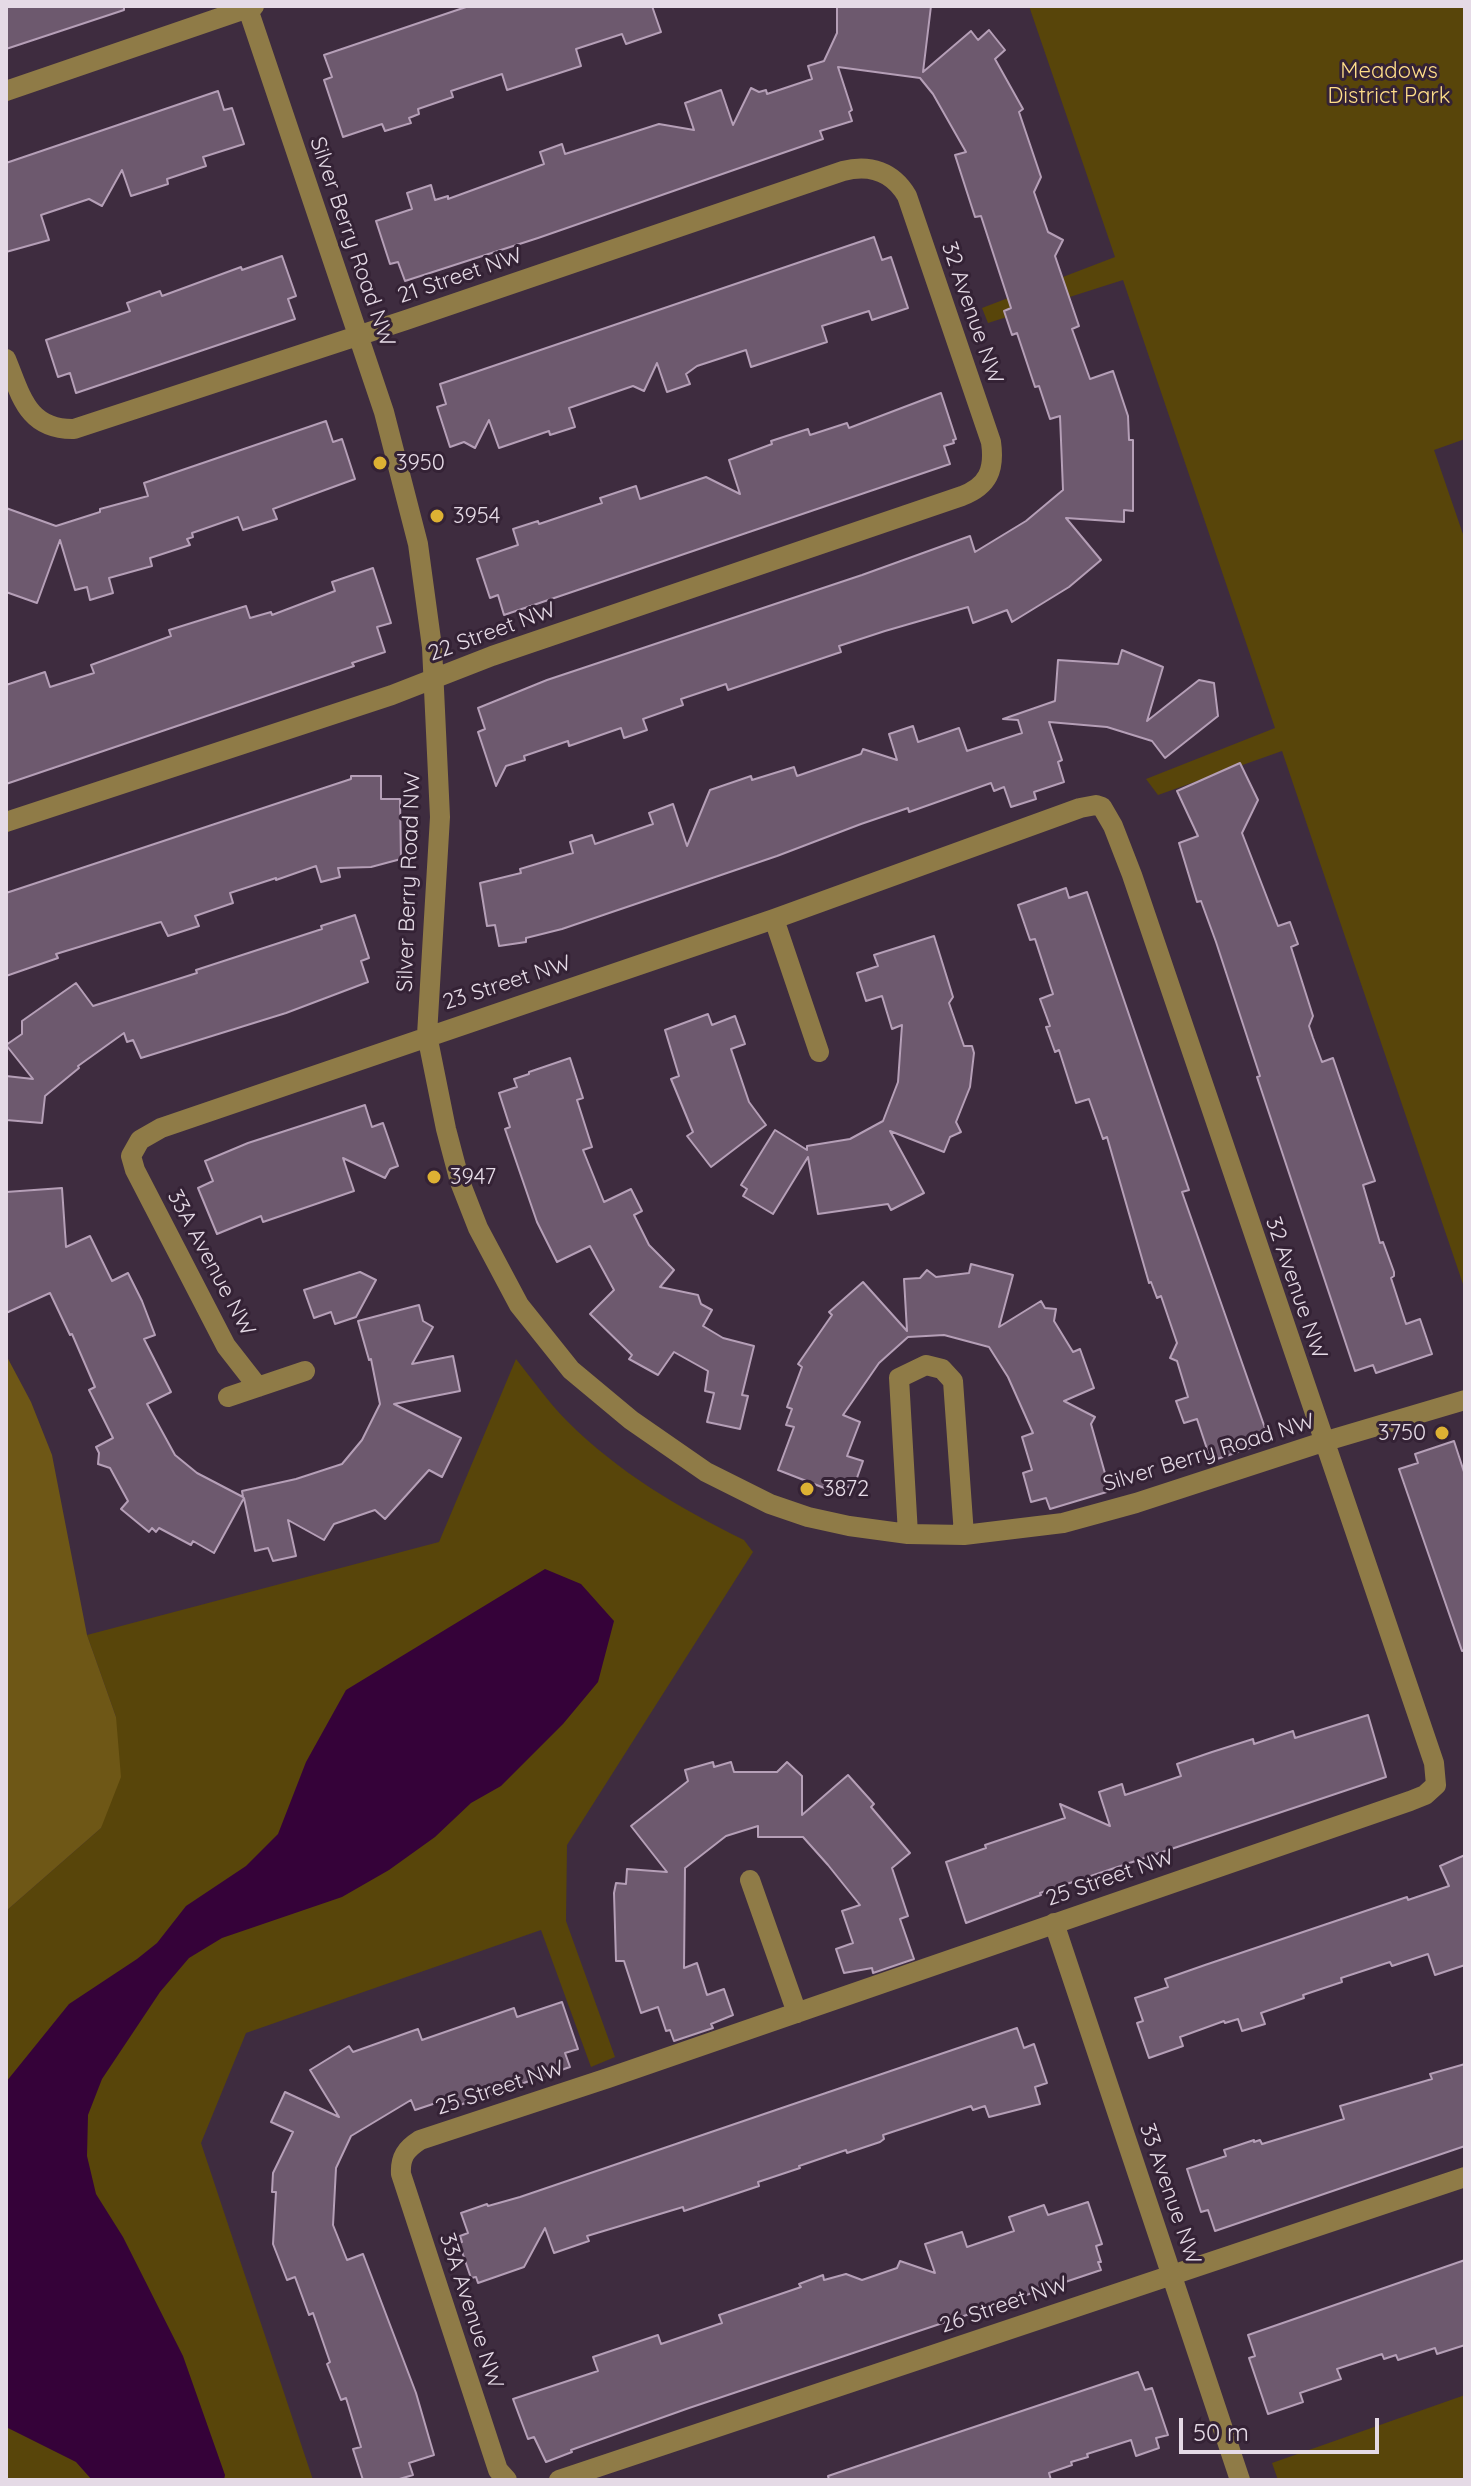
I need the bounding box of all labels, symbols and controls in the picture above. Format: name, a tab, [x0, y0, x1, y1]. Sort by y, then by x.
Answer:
park label: Meadows District Park	[1328, 58, 1450, 110]
street label: Silver Berry Road NW	[304, 134, 400, 350]
street label: 32 Avenue NW	[935, 239, 1009, 387]
street label: 21 Street NW	[394, 242, 526, 310]
place label: 3950	[396, 450, 445, 476]
marker: 3950	[371, 454, 389, 472]
place label: 3954	[453, 503, 500, 529]
marker: 3954	[428, 507, 446, 525]
street label: 22 Street NW	[425, 597, 559, 667]
street label: Silver Berry Road NW	[392, 772, 426, 992]
street label: 23 Street NW	[440, 950, 574, 1016]
place label: 3947	[450, 1164, 496, 1190]
marker: 3947	[425, 1168, 443, 1186]
street label: 33A Avenue NW	[161, 1185, 261, 1341]
street label: 32 Avenue NW	[1259, 1214, 1333, 1362]
street label: Silver Berry Road NW	[1100, 1408, 1318, 1498]
place label: 3750	[1378, 1420, 1426, 1446]
marker: 3750	[1433, 1424, 1451, 1442]
place label: 3872	[823, 1476, 869, 1502]
marker: 3872	[798, 1480, 816, 1498]
street label: 25 Street NW	[1043, 1844, 1177, 1912]
street label: 25 Street NW	[432, 2055, 568, 2121]
street label: 33 Avenue NW	[1133, 2120, 1207, 2268]
street label: 33A Avenue NW	[433, 2230, 509, 2392]
street label: 26 Street NW	[937, 2271, 1071, 2339]
scale bar	[1183, 2402, 1383, 2452]
text: 50 m	[1193, 2417, 1249, 2447]

